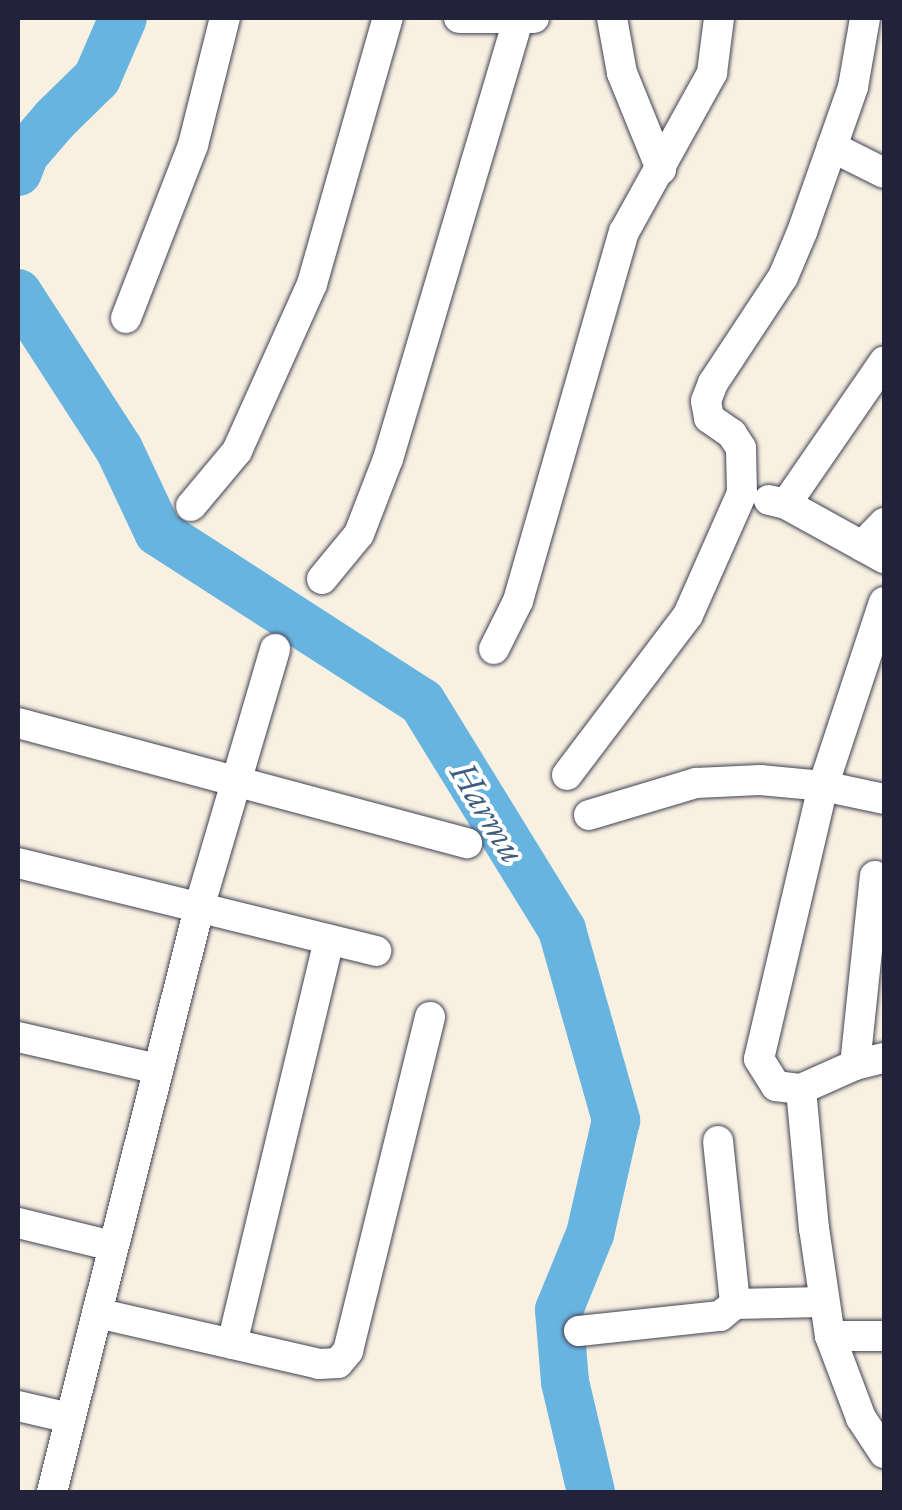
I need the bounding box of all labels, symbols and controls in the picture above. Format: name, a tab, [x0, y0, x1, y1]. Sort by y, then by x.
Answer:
water label: Harmu	[441, 753, 537, 871]

